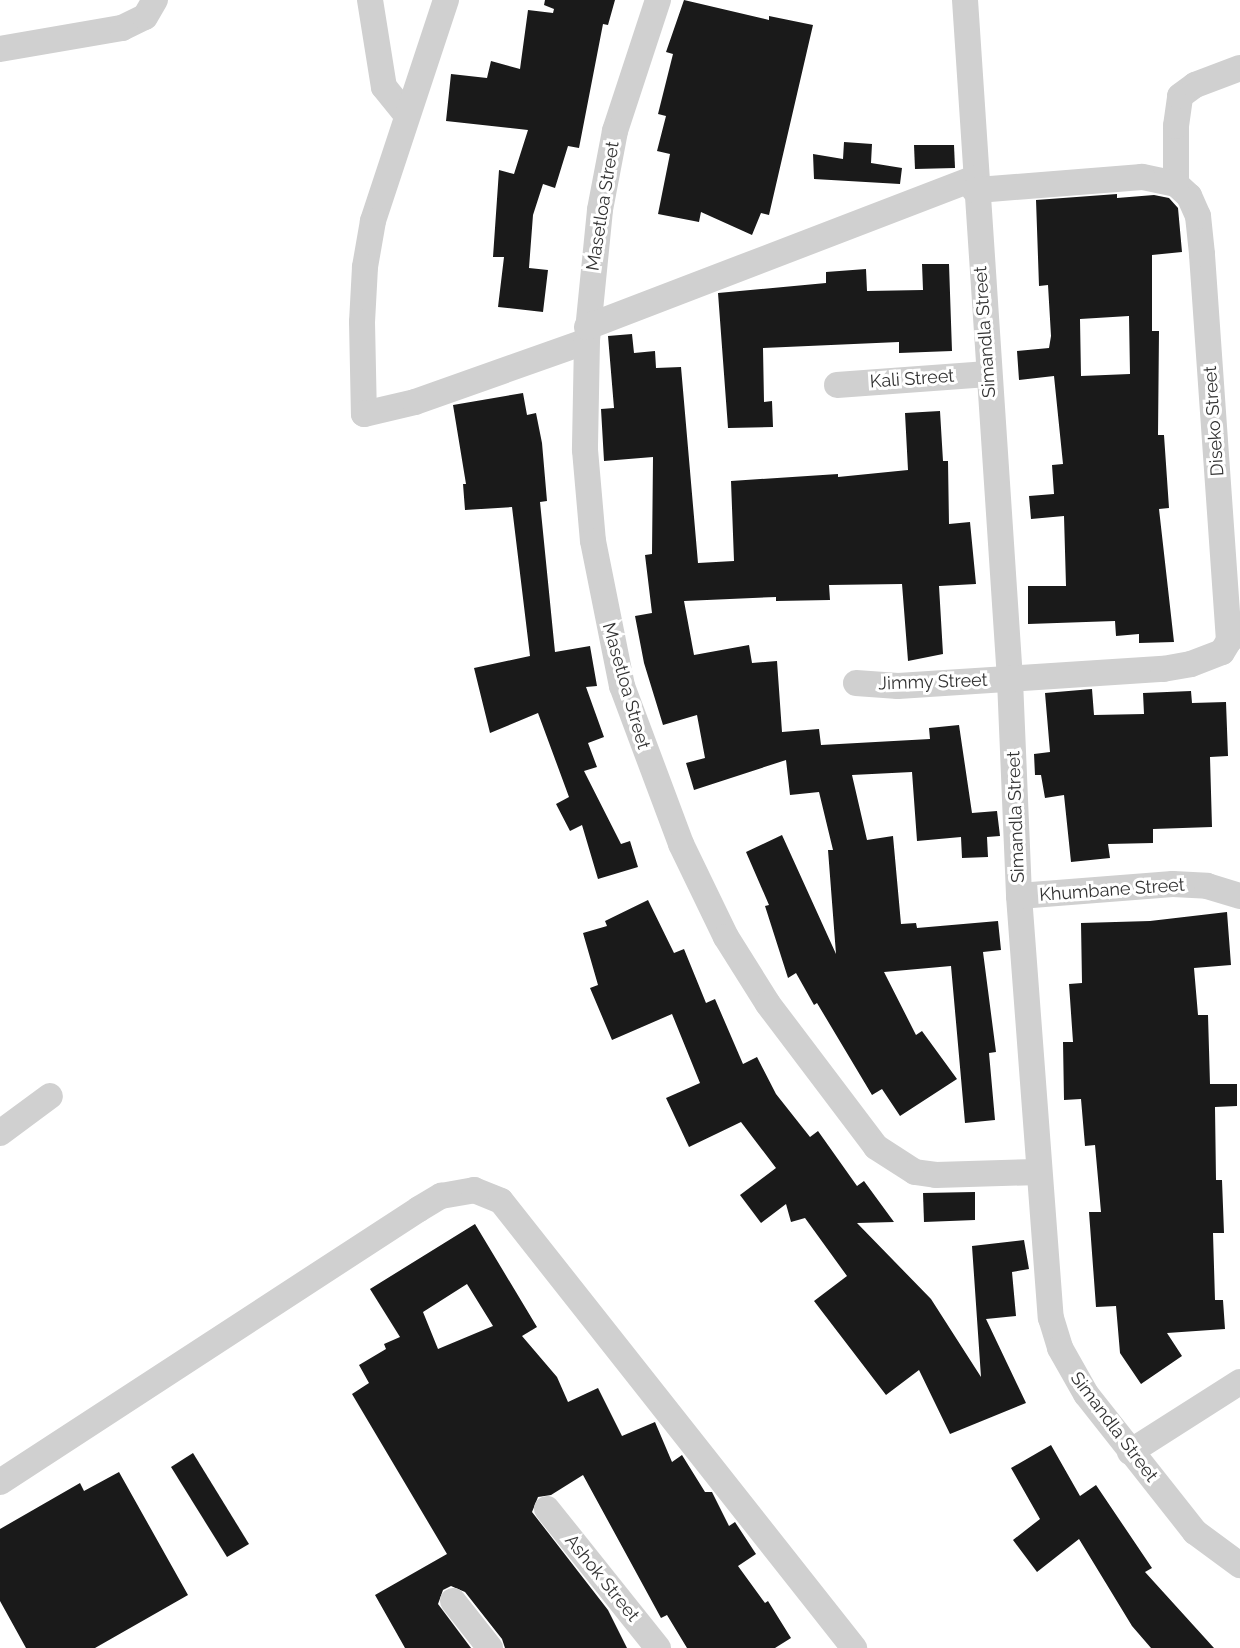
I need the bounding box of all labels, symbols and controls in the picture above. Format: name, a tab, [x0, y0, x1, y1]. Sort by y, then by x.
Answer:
street label: Masetloa Street	[582, 140, 624, 272]
street label: Simandla Street	[970, 265, 1000, 399]
street label: Kali Street	[869, 365, 955, 393]
street label: Diseko Street	[1199, 365, 1229, 477]
street label: Masetloa Street	[598, 620, 654, 752]
street label: Jimmy Street	[878, 669, 988, 695]
street label: Simandla Street	[1003, 751, 1029, 883]
street label: Khumbane Street	[1039, 874, 1185, 906]
street label: Simandla Street	[1066, 1368, 1162, 1486]
street label: Ashok Street	[560, 1530, 644, 1626]

